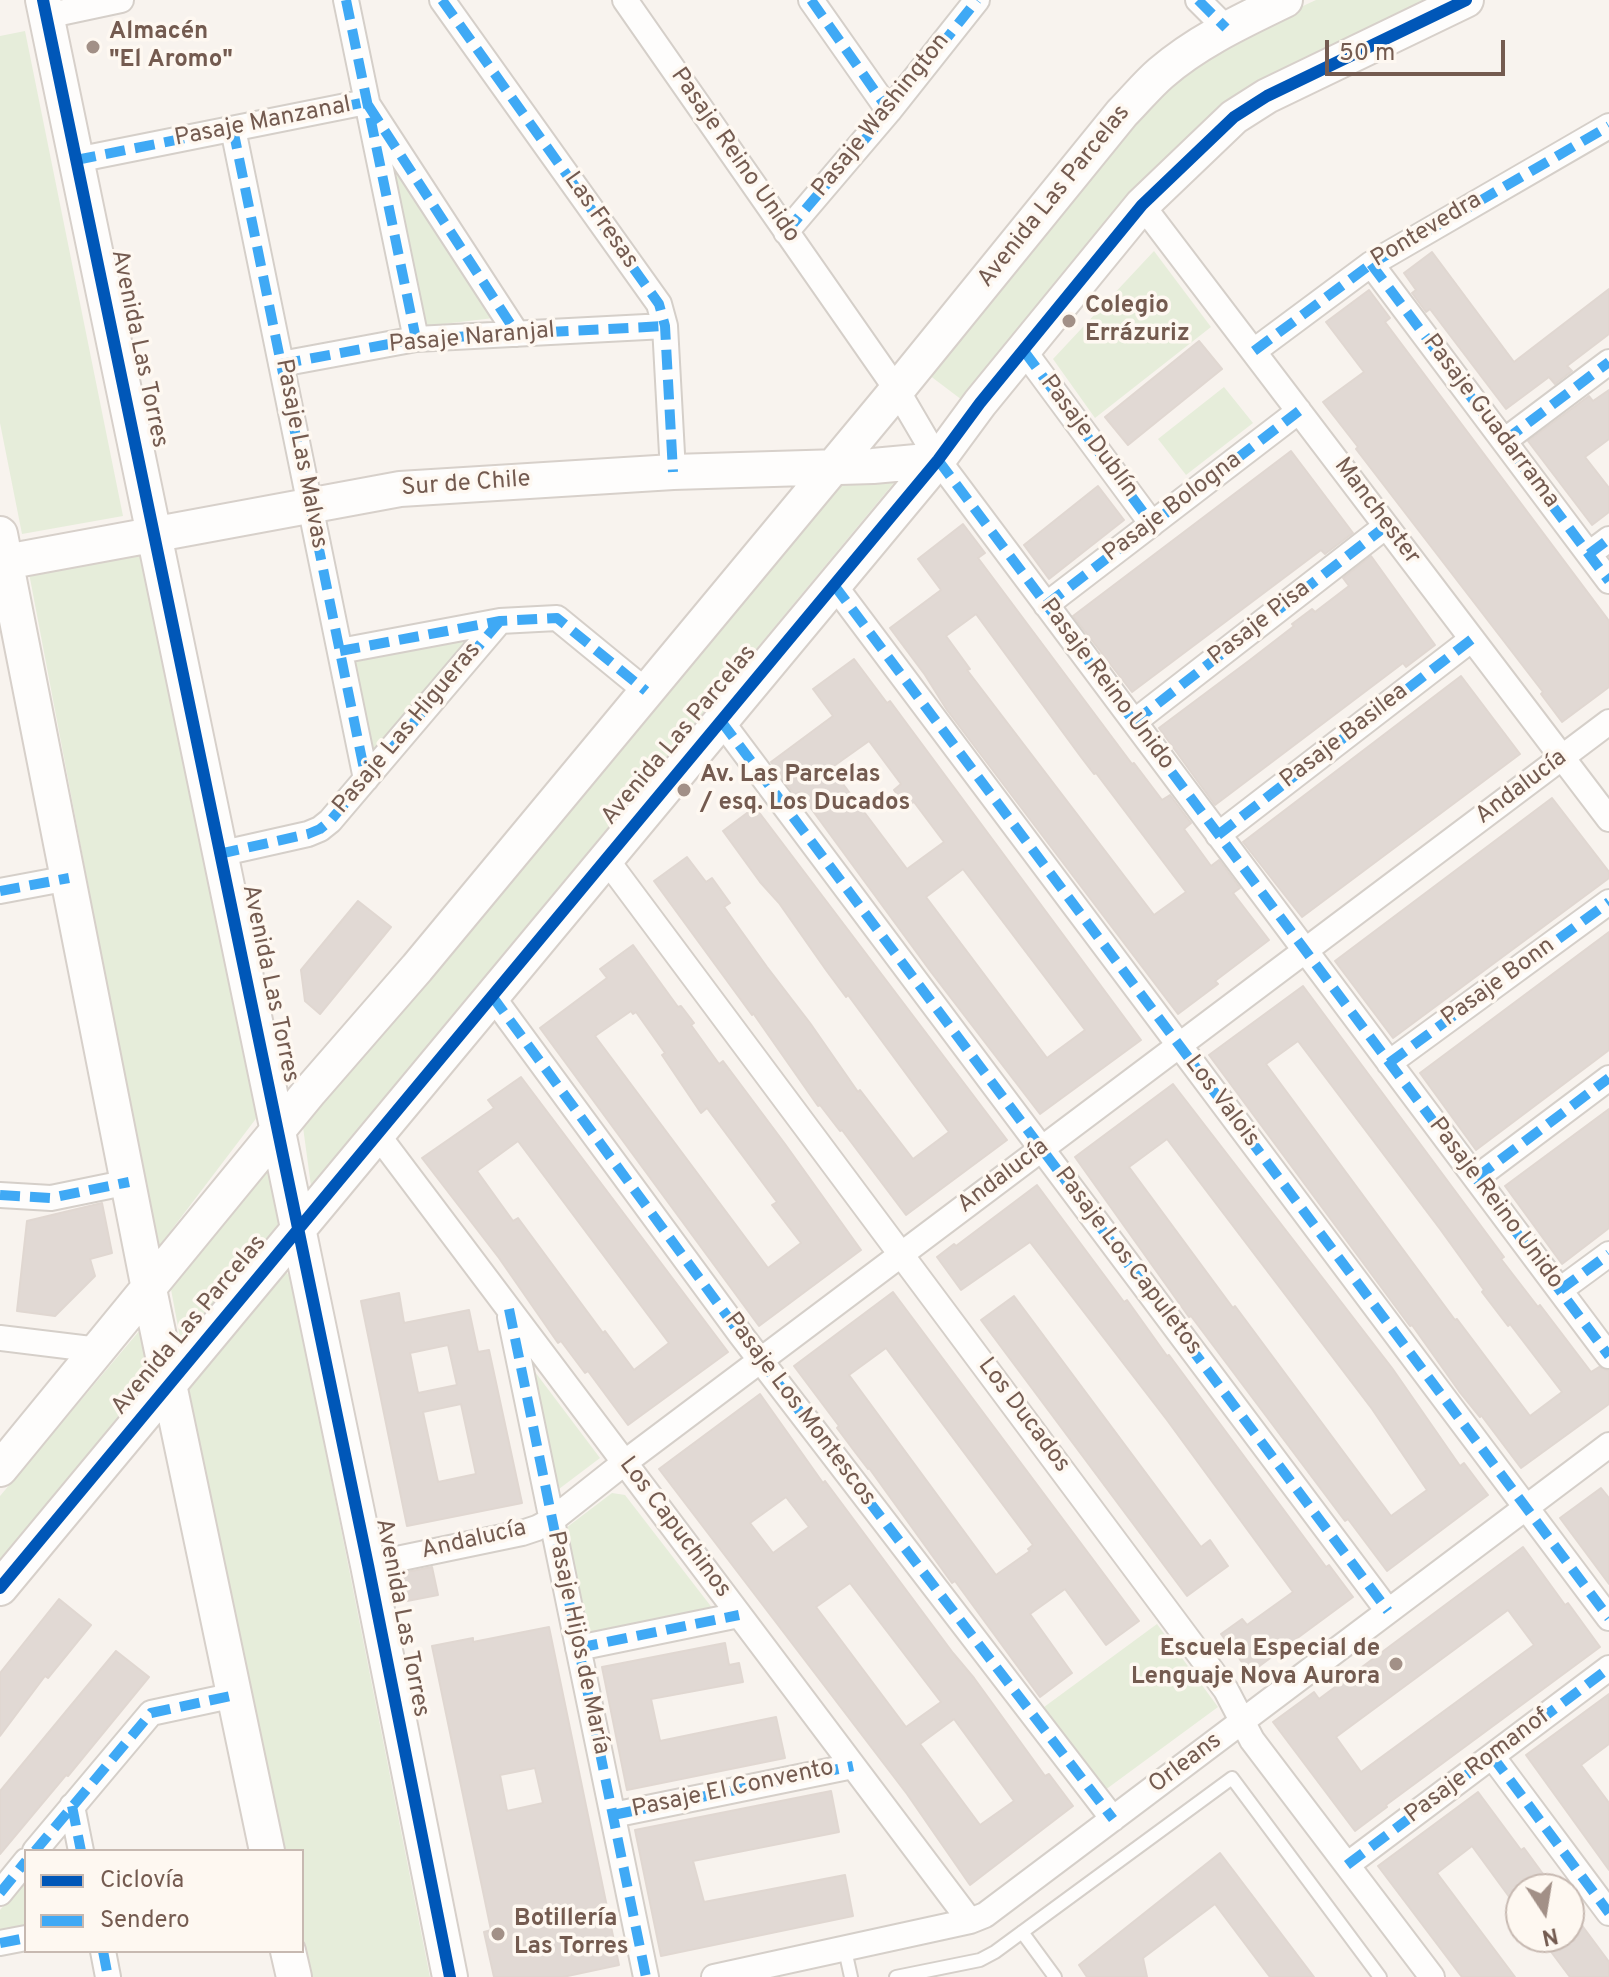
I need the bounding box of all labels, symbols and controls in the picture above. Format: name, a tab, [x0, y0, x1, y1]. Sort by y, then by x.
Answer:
place label: Almacén "El Aromo"	[109, 19, 233, 75]
scale bar	[1329, 24, 1509, 74]
street label: Pasaje Washington	[807, 28, 957, 204]
marker: Almacén "El Aromo"	[84, 38, 102, 56]
text: 50 m	[1339, 39, 1395, 69]
street label: Pasaje Reino Unido	[663, 63, 805, 249]
street label: Pasaje Manzanal	[172, 92, 354, 154]
street label: Avenida Las Parcelas	[973, 100, 1137, 294]
street label: Las Fresas	[556, 167, 644, 275]
street label: Pontevedra	[1367, 187, 1487, 275]
street label: Avenida Las Torres	[103, 247, 173, 451]
place label: Colegio Errázuriz	[1085, 293, 1190, 349]
marker: Colegio Errázuriz	[1060, 312, 1078, 330]
street label: Pasaje Naranjal	[388, 317, 556, 361]
street label: Pasaje Guadarrama	[1415, 329, 1565, 515]
street label: Pasaje Las Malvas	[268, 357, 332, 551]
street label: Pasaje Dublín	[1033, 370, 1143, 504]
street label: Pasaje Bologna	[1098, 447, 1248, 569]
street label: Manchester	[1327, 453, 1425, 571]
street label: Sur de Chile	[400, 466, 532, 504]
street label: Pasaje Pisa	[1203, 575, 1317, 673]
street label: Pasaje Reino Unido	[1032, 594, 1180, 776]
street label: Pasaje Las Higueras	[328, 637, 488, 821]
street label: Avenida Las Parcelas	[596, 640, 764, 832]
street label: Pasaje Basilea	[1275, 678, 1415, 796]
street label: Andalucía	[1471, 744, 1573, 832]
place label: Av. Las Parcelas / esq. Los Ducados	[700, 762, 910, 818]
marker: Av. Las Parcelas / esq. Los Ducados	[675, 781, 693, 799]
street label: Avenida Las Torres	[234, 882, 304, 1086]
street label: Pasaje Bonn	[1437, 932, 1561, 1034]
street label: Los Valois	[1177, 1051, 1265, 1153]
street label: Pasaje Reino Unido	[1421, 1113, 1569, 1295]
street label: Andalucía	[953, 1133, 1055, 1221]
street label: Pasaje Los Capuletos	[1047, 1163, 1207, 1361]
street label: Avenida Las Parcelas	[106, 1230, 274, 1422]
street label: Pasaje Los Montescos	[717, 1308, 881, 1512]
street label: Los Ducados	[971, 1353, 1075, 1479]
street label: Los Capuchinos	[612, 1452, 736, 1604]
street label: Andalucía	[419, 1515, 529, 1567]
street label: Avenida Las Torres	[368, 1516, 434, 1720]
street label: Pasaje Hijos de María	[539, 1529, 615, 1757]
place label: Escuela Especial de Lenguaje Nova Aurora	[1131, 1636, 1380, 1692]
marker: Escuela Especial de Lenguaje Nova Aurora	[1387, 1655, 1405, 1673]
street label: Pasaje Romanof	[1400, 1703, 1556, 1831]
street label: Orleans	[1144, 1727, 1228, 1801]
street label: Pasaje El Convento	[629, 1755, 837, 1825]
legend	[24, 1849, 304, 1953]
text: Ciclovía	[100, 1866, 184, 1896]
north arrow	[1505, 1873, 1585, 1953]
text: Sendero	[100, 1906, 190, 1936]
place label: Botillería Las Torres	[514, 1906, 629, 1962]
text: N	[1539, 1920, 1560, 1950]
marker: Botillería Las Torres	[489, 1925, 507, 1943]

